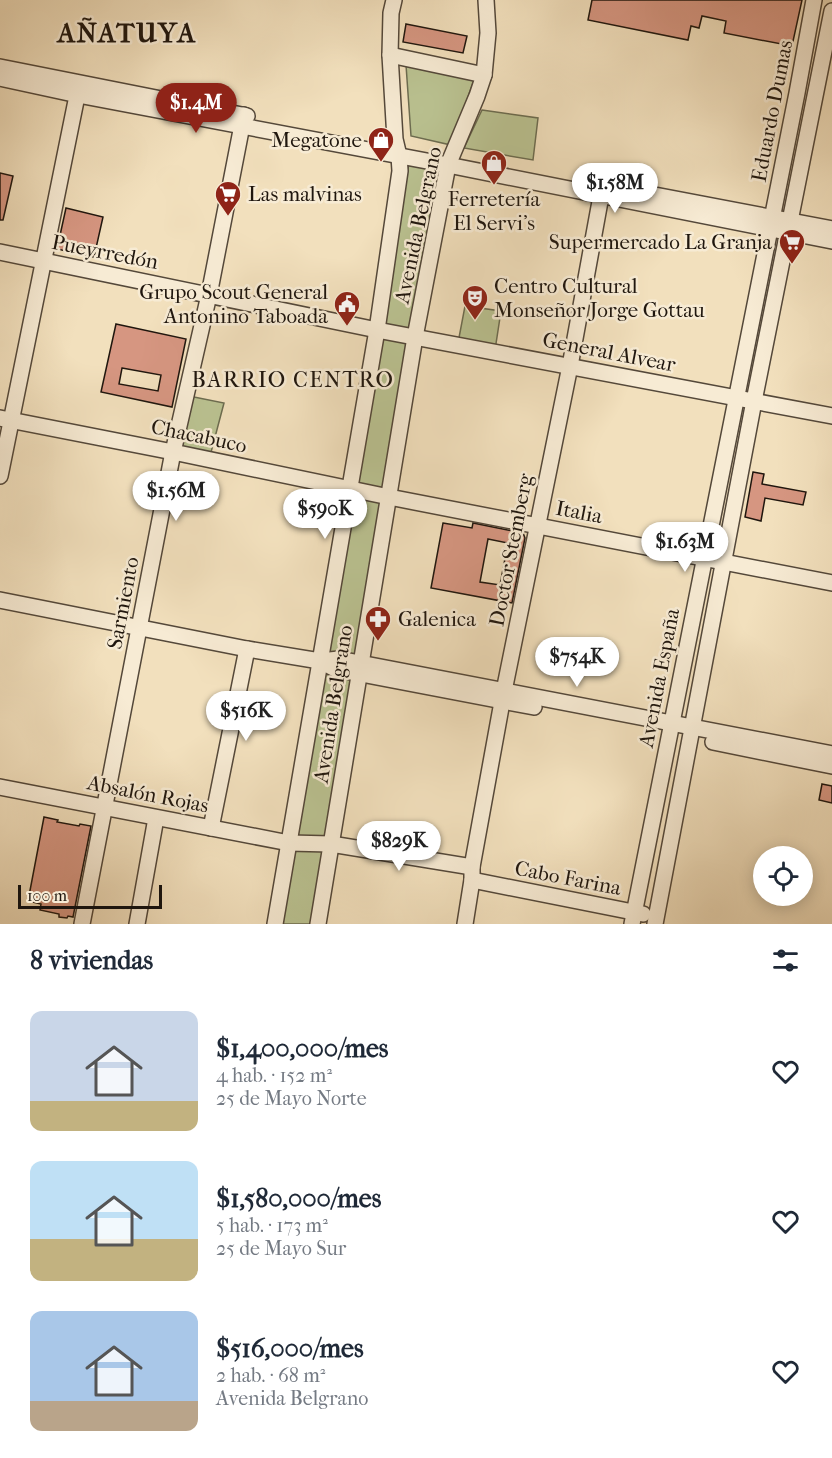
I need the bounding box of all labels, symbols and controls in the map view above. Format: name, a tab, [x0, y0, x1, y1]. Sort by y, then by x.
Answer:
district label: AÑATUYA	[56, 17, 196, 49]
street label: Eduardo Dumas	[746, 38, 798, 184]
pin: $1.4M	[154, 83, 238, 134]
text: $1.4M	[170, 91, 222, 114]
shop icon: Megatone	[366, 125, 396, 163]
place label: Megatone	[271, 128, 362, 152]
street label: Avenida Belgrano	[389, 144, 446, 307]
shop icon: Ferretería El Servi's	[479, 148, 509, 186]
pin: $1.58M	[566, 163, 664, 214]
text: $1.58M	[586, 171, 644, 194]
supermarket icon: Las malvinas	[213, 179, 243, 217]
place label: Las malvinas	[248, 182, 362, 206]
place label: Ferretería El Servi's	[448, 187, 540, 235]
supermarket icon: Supermercado La Granja	[777, 227, 807, 265]
street label: Pueyrredón	[50, 230, 160, 274]
place label: Supermercado La Granja	[549, 230, 772, 254]
place label: Centro Cultural Monseñor Jorge Gottau	[494, 274, 705, 322]
place label: Grupo Scout General Antonino Taboada	[139, 280, 328, 328]
theatre icon: Centro Cultural Monseñor Jorge Gottau	[460, 283, 490, 321]
public building icon: Grupo Scout General Antonino Taboada	[332, 289, 362, 327]
street label: General Alvear	[540, 327, 678, 377]
district label: BARRIO CENTRO	[192, 367, 394, 393]
street label: Chacabuco	[149, 414, 249, 458]
pin: $1.56M	[127, 471, 225, 522]
street label: Doctor Stemberg	[484, 471, 538, 628]
text: $1.56M	[147, 479, 205, 502]
pin: $590K	[283, 489, 367, 540]
street label: Italia	[554, 496, 605, 528]
text: $590K	[297, 497, 353, 520]
pin: $1.63M	[636, 522, 734, 573]
text: $1.63M	[655, 530, 715, 553]
street label: Sarmiento	[102, 555, 144, 651]
pharmacy icon: Galenica	[363, 604, 393, 642]
street label: Avenida España	[634, 606, 684, 751]
place label: Galenica	[398, 607, 476, 631]
street label: Avenida Belgrano	[308, 623, 357, 786]
pin: $754K	[535, 637, 619, 688]
text: $754K	[549, 645, 605, 668]
pin: $516K	[204, 691, 288, 742]
text: $516K	[220, 699, 272, 722]
street label: Absalón Rojas	[84, 770, 211, 818]
pin: $829K	[357, 821, 441, 872]
text: $829K	[371, 829, 427, 852]
map controls	[753, 846, 813, 906]
button: locate	[753, 846, 813, 906]
street label: Cabo Farina	[513, 856, 624, 900]
scale bar	[18, 882, 162, 910]
text: 100 m	[27, 886, 67, 905]
icon: filters	[769, 944, 802, 977]
text: 8 viviendas	[30, 945, 153, 976]
text: $1,400,000/mes	[216, 1033, 388, 1064]
icon: home	[78, 1035, 150, 1107]
icon: heart	[769, 1055, 802, 1088]
text: 4 hab. · 152 m²	[216, 1064, 332, 1087]
text: 25 de Mayo Norte	[216, 1087, 367, 1110]
text: $1,580,000/mes	[216, 1183, 381, 1214]
icon: home	[78, 1185, 150, 1257]
icon: heart	[769, 1205, 802, 1238]
text: 5 hab. · 173 m²	[216, 1214, 328, 1237]
text: 25 de Mayo Sur	[216, 1237, 346, 1260]
text: $516,000/mes	[216, 1333, 364, 1364]
icon: home	[78, 1335, 150, 1407]
icon: heart	[769, 1355, 802, 1388]
text: 2 hab. · 68 m²	[216, 1364, 325, 1387]
text: Avenida Belgrano	[216, 1387, 368, 1410]

